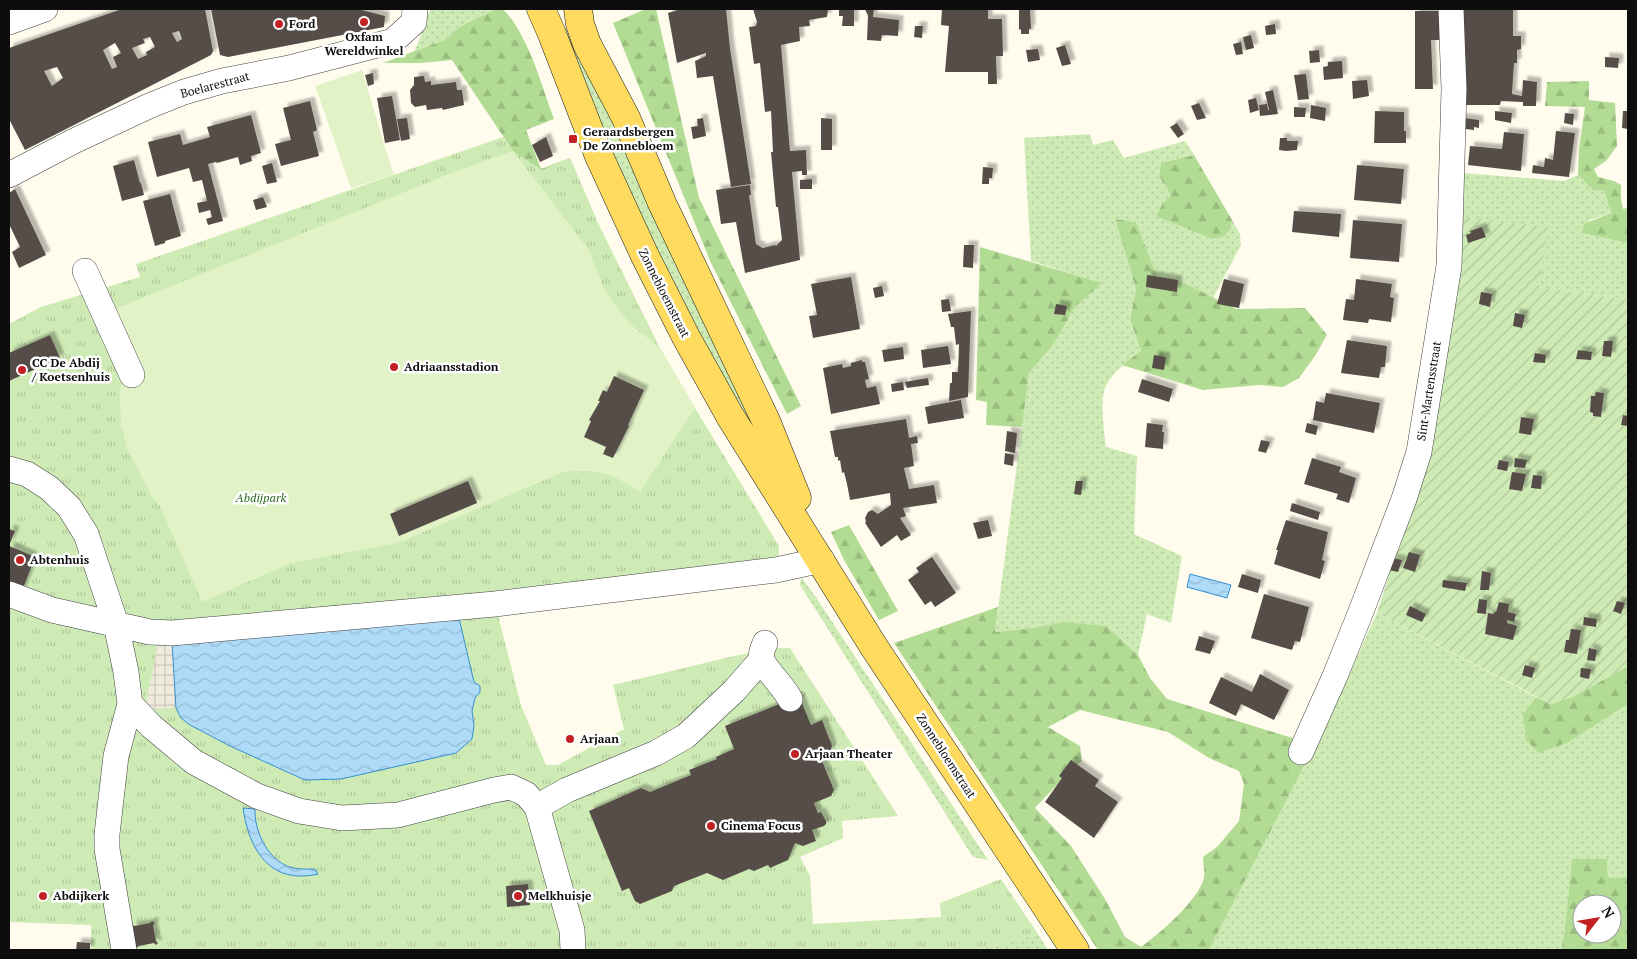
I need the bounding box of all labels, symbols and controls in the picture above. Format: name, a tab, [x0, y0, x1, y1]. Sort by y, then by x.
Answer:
place label: Ford	[289, 16, 316, 31]
marker: Oxfam Wereldwinkel	[358, 16, 370, 28]
marker: Ford	[273, 18, 285, 30]
place label: Oxfam Wereldwinkel	[324, 29, 404, 58]
street label: Boelarestraat	[179, 68, 252, 101]
place label: Geraardsbergen De Zonnebloem	[583, 124, 674, 153]
marker: Geraardsbergen De Zonnebloem	[567, 133, 579, 145]
street label: Zonnebloemstraat	[636, 246, 694, 340]
street label: Sint-Martensstraat	[1413, 339, 1444, 442]
place label: CC De Abdij / Koetsenhuis	[31, 355, 110, 384]
place label: Adriaansstadion	[404, 359, 499, 374]
marker: Adriaansstadion	[388, 361, 400, 373]
marker: CC De Abdij / Koetsenhuis	[16, 364, 28, 376]
park label: Abdijpark	[235, 490, 287, 505]
place label: Abtenhuis	[30, 552, 90, 567]
marker: Abtenhuis	[14, 554, 26, 566]
street label: Zonnebloemstraat	[913, 711, 980, 801]
place label: Arjaan	[580, 731, 619, 746]
marker: Arjaan	[564, 733, 576, 745]
place label: Arjaan Theater	[805, 746, 893, 761]
marker: Arjaan Theater	[789, 748, 801, 760]
place label: Cinema Focus	[721, 818, 801, 833]
marker: Cinema Focus	[705, 820, 717, 832]
place label: Abdijkerk	[53, 888, 109, 903]
place label: Melkhuisje	[528, 888, 592, 903]
marker: Abdijkerk	[37, 890, 49, 902]
marker: Melkhuisje	[512, 890, 524, 902]
north arrow	[1572, 894, 1622, 944]
text: N	[1598, 903, 1620, 922]

